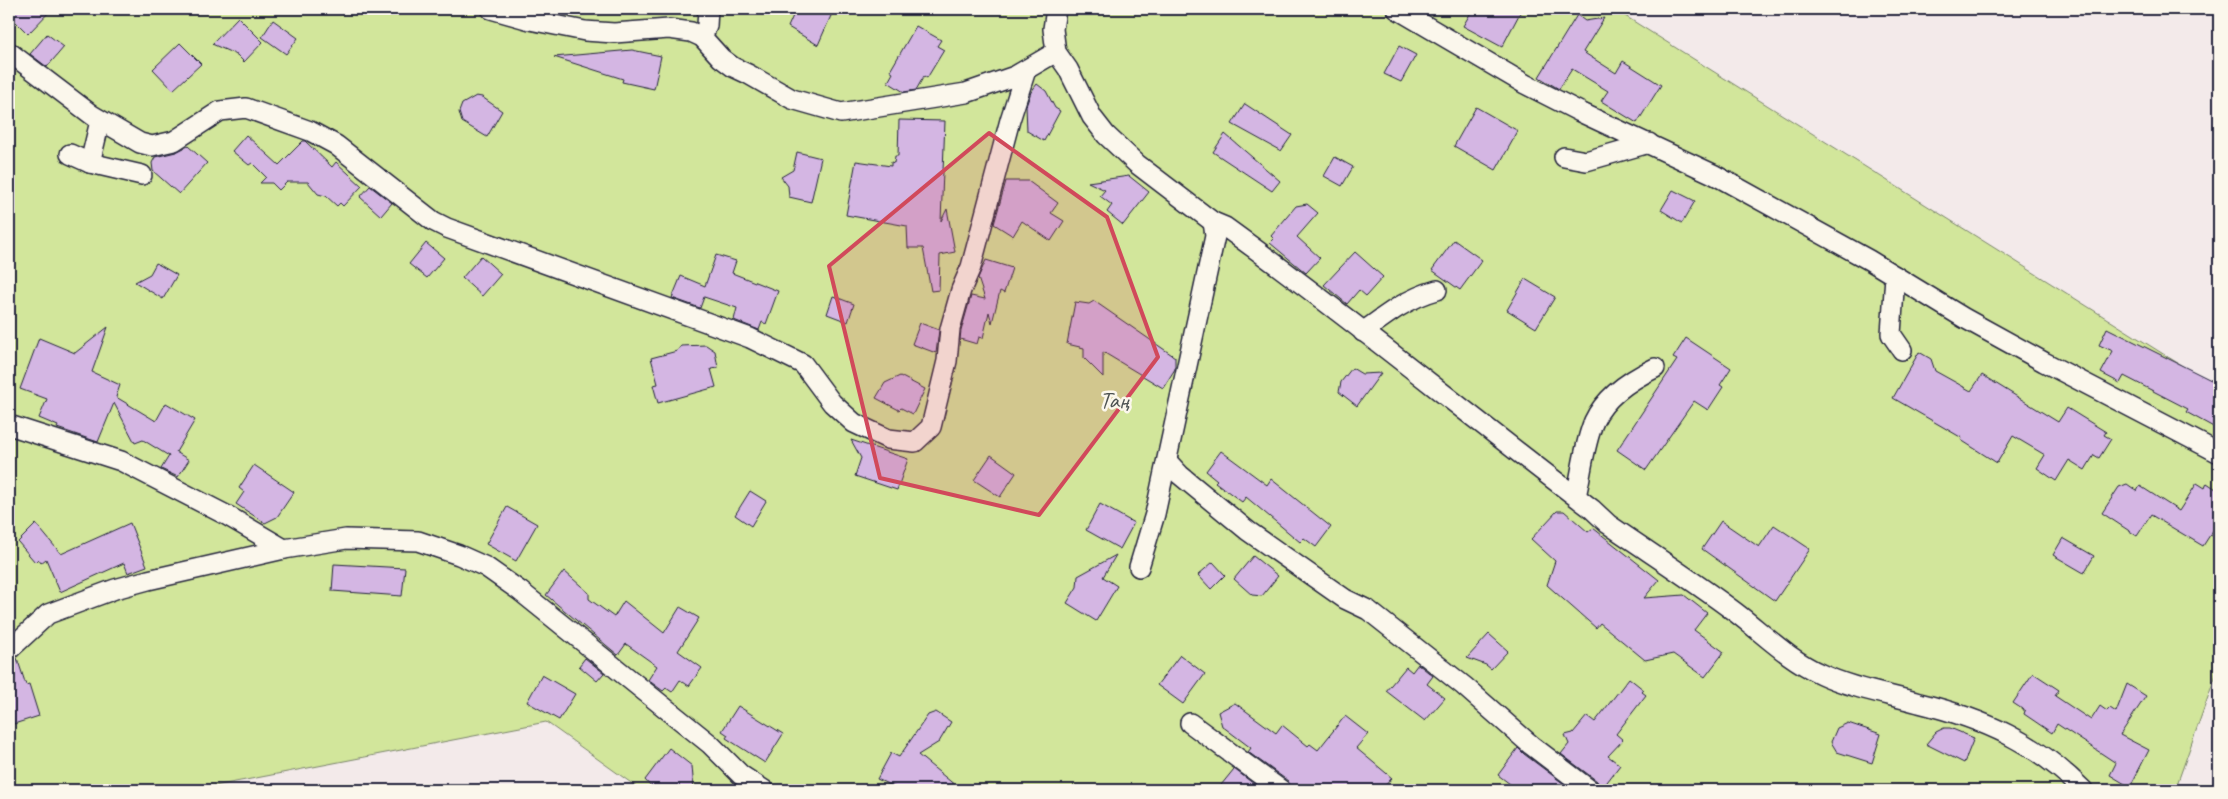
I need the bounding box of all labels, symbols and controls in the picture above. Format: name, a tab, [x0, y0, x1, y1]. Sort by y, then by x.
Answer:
park label: Таң	[1100, 385, 1131, 415]

